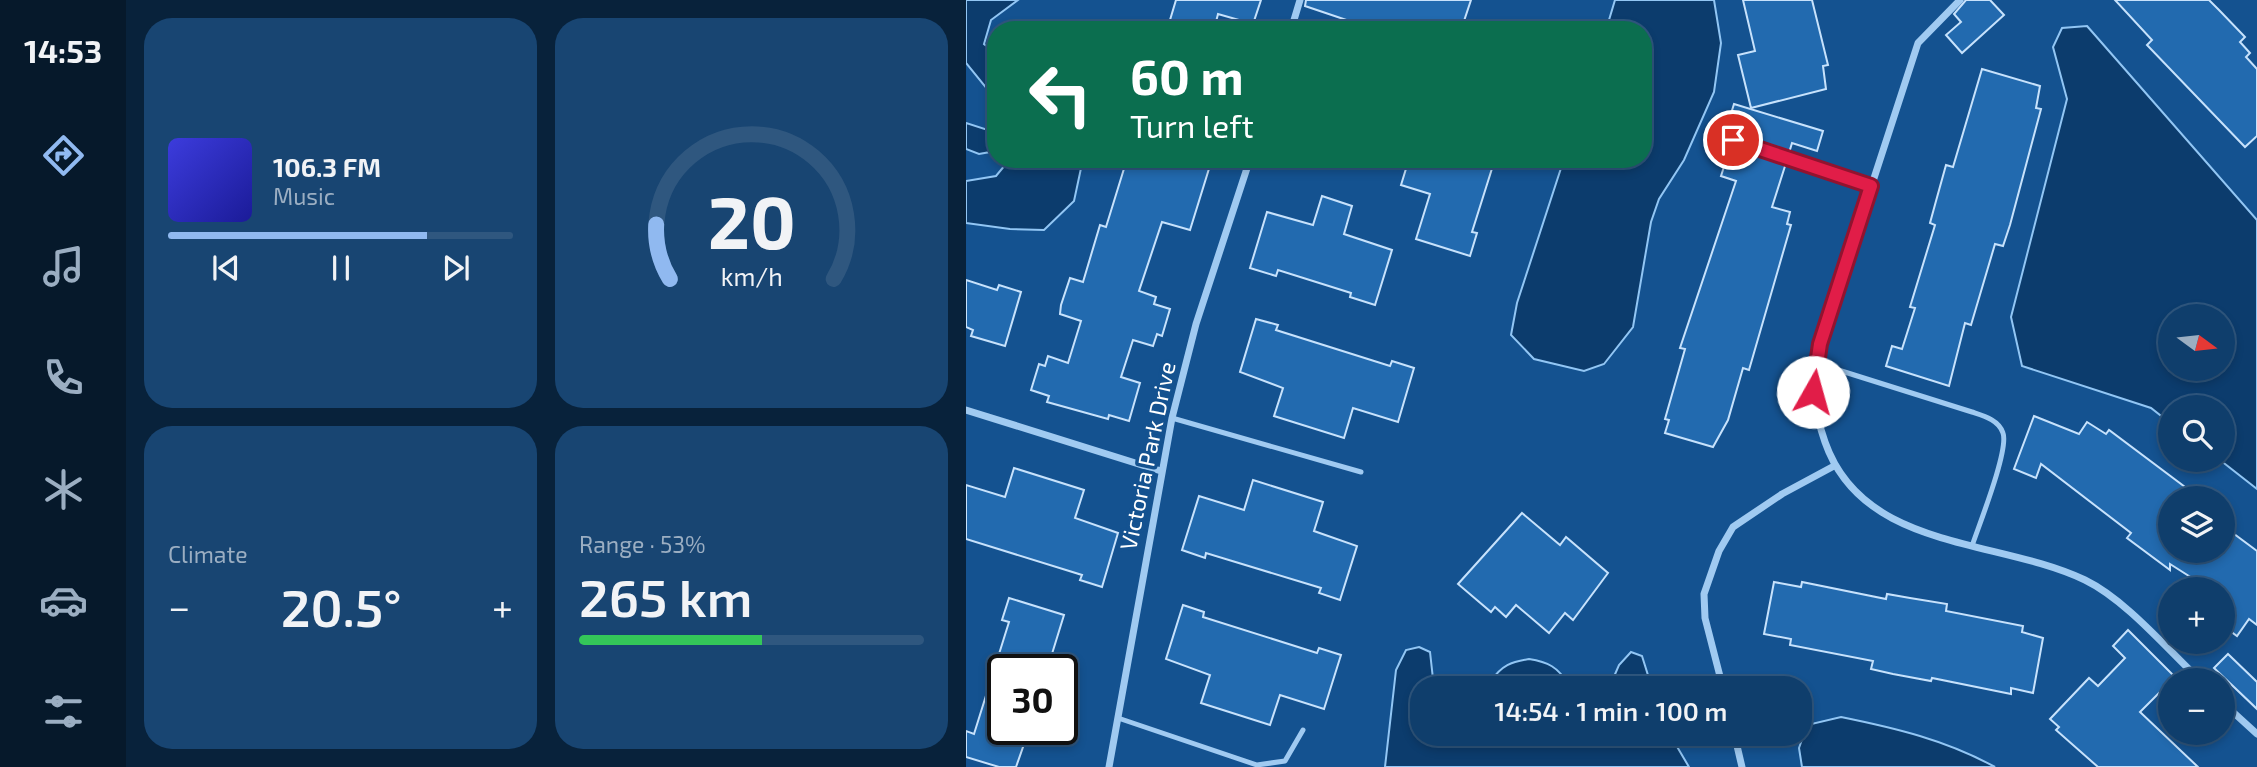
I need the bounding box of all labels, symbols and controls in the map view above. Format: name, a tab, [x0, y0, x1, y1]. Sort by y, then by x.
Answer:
text: 14:53	[24, 31, 102, 69]
text: 60 m	[1130, 46, 1244, 105]
icon: left	[1015, 49, 1106, 140]
text: Turn left	[1130, 106, 1254, 144]
pin	[1703, 110, 1763, 170]
icon: arrive	[1714, 121, 1752, 159]
icon: directions	[39, 131, 88, 180]
text: 106.3 FM	[273, 151, 381, 182]
text: 20	[707, 176, 796, 264]
text: Music	[273, 182, 335, 210]
icon: music	[39, 242, 88, 291]
icon: previous	[207, 249, 245, 287]
icon: pause	[322, 249, 360, 287]
icon: next	[437, 249, 475, 287]
text: km/h	[720, 261, 783, 291]
north arrow	[2158, 304, 2235, 382]
map controls	[2158, 304, 2235, 745]
icon: phone	[39, 353, 88, 402]
position arrow	[1776, 355, 1850, 429]
street label: Victoria Park Drive	[1113, 359, 1181, 553]
button: search	[2158, 395, 2235, 472]
icon: climate	[39, 465, 88, 514]
button: layers	[2158, 486, 2235, 563]
text: Range · 53%	[579, 530, 706, 558]
text: Climate	[168, 540, 248, 568]
text: 265 km	[579, 565, 752, 627]
text: 20.5°	[281, 575, 402, 637]
icon: car	[39, 576, 88, 625]
button: +	[2158, 577, 2235, 654]
text: −	[168, 583, 190, 629]
text: +	[492, 583, 513, 629]
speed limit sign: 30	[987, 654, 1078, 745]
button: −	[2158, 668, 2235, 745]
icon: filters	[39, 687, 88, 736]
text: 14:54 · 1 min · 100 m	[1495, 695, 1727, 726]

